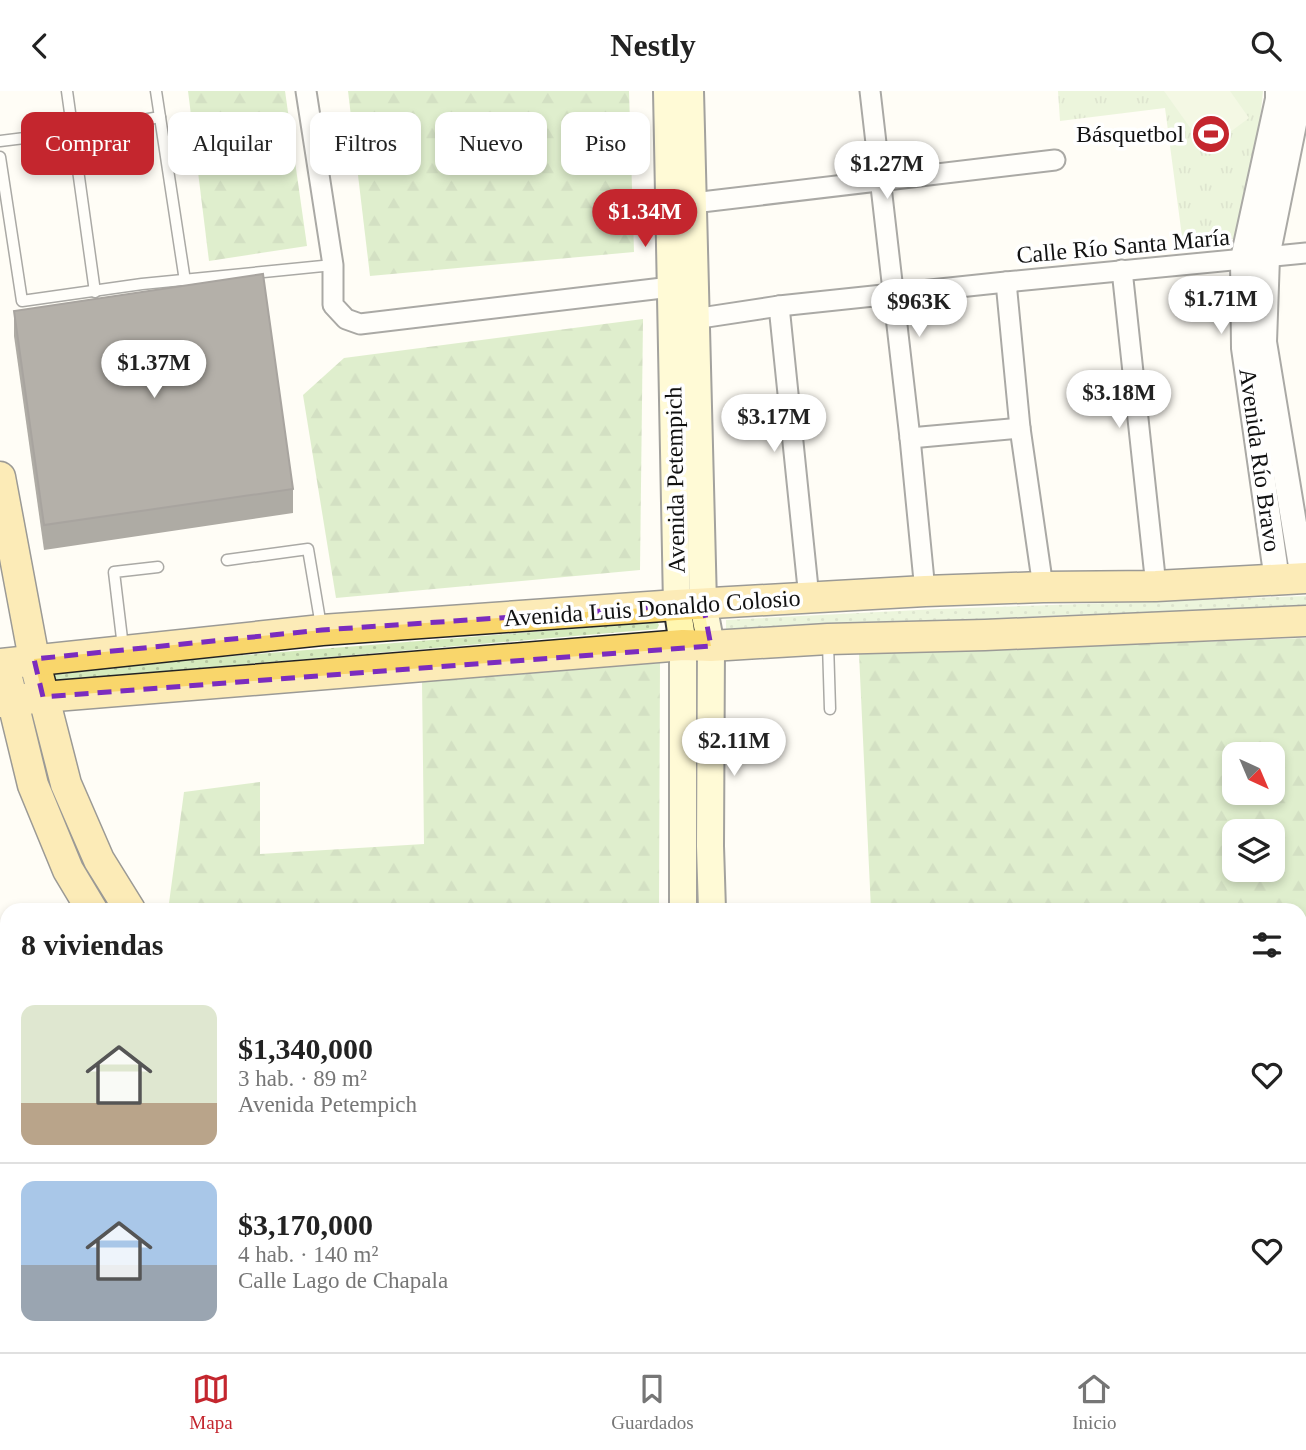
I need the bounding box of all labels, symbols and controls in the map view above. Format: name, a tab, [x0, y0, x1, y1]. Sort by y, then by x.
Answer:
icon: back	[21, 27, 59, 65]
text: Nestly	[610, 27, 696, 63]
icon: search	[1247, 27, 1285, 65]
chip: Comprar	[21, 112, 154, 175]
chip: Alquilar	[168, 112, 296, 175]
chip: Filtros	[310, 112, 421, 175]
chip: Nuevo	[435, 112, 547, 175]
chip: Piso	[561, 112, 650, 175]
sports icon: Básquetbol	[1190, 113, 1232, 155]
place label: Básquetbol	[1076, 121, 1184, 147]
pin: $1.27M	[830, 141, 944, 201]
text: $1.27M	[850, 151, 924, 176]
pin: $1.34M	[588, 190, 702, 249]
text: $1.34M	[608, 199, 682, 224]
street label: Calle Río Santa María	[1015, 224, 1231, 268]
pin: $1.71M	[1164, 277, 1278, 336]
pin: $963K	[870, 279, 968, 339]
text: $1.71M	[1184, 286, 1258, 311]
text: $963K	[887, 289, 951, 314]
pin: $1.37M	[97, 341, 211, 400]
text: $1.37M	[117, 350, 191, 375]
street label: Avenida Río Bravo	[1234, 367, 1286, 553]
pin: $3.18M	[1062, 371, 1176, 430]
text: $3.18M	[1082, 380, 1156, 405]
street label: Avenida Petempich	[660, 386, 690, 574]
pin: $3.17M	[717, 395, 831, 454]
text: $3.17M	[737, 404, 811, 429]
street label: Avenida Luis Donaldo Colosio	[503, 585, 801, 631]
pin: $2.11M	[677, 719, 791, 778]
text: $2.11M	[698, 728, 770, 753]
north arrow	[1222, 742, 1284, 805]
map controls	[1222, 742, 1285, 882]
button: layers	[1222, 819, 1285, 882]
icon: filters	[1248, 926, 1286, 964]
text: 8 viviendas	[21, 928, 164, 961]
text: $1,340,000	[238, 1032, 373, 1065]
icon: home	[77, 1033, 161, 1117]
icon: heart	[1248, 1056, 1286, 1094]
text: 3 hab. · 89 m²	[238, 1066, 367, 1091]
text: Avenida Petempich	[238, 1092, 417, 1117]
text: $3,170,000	[238, 1208, 373, 1241]
icon: home	[77, 1209, 161, 1293]
icon: heart	[1248, 1232, 1286, 1270]
text: 4 hab. · 140 m²	[238, 1242, 378, 1267]
text: Calle Lago de Chapala	[238, 1268, 448, 1293]
tab: Mapa	[189, 1370, 233, 1434]
tab: Guardados	[611, 1370, 694, 1434]
tab: Inicio	[1072, 1370, 1117, 1434]

